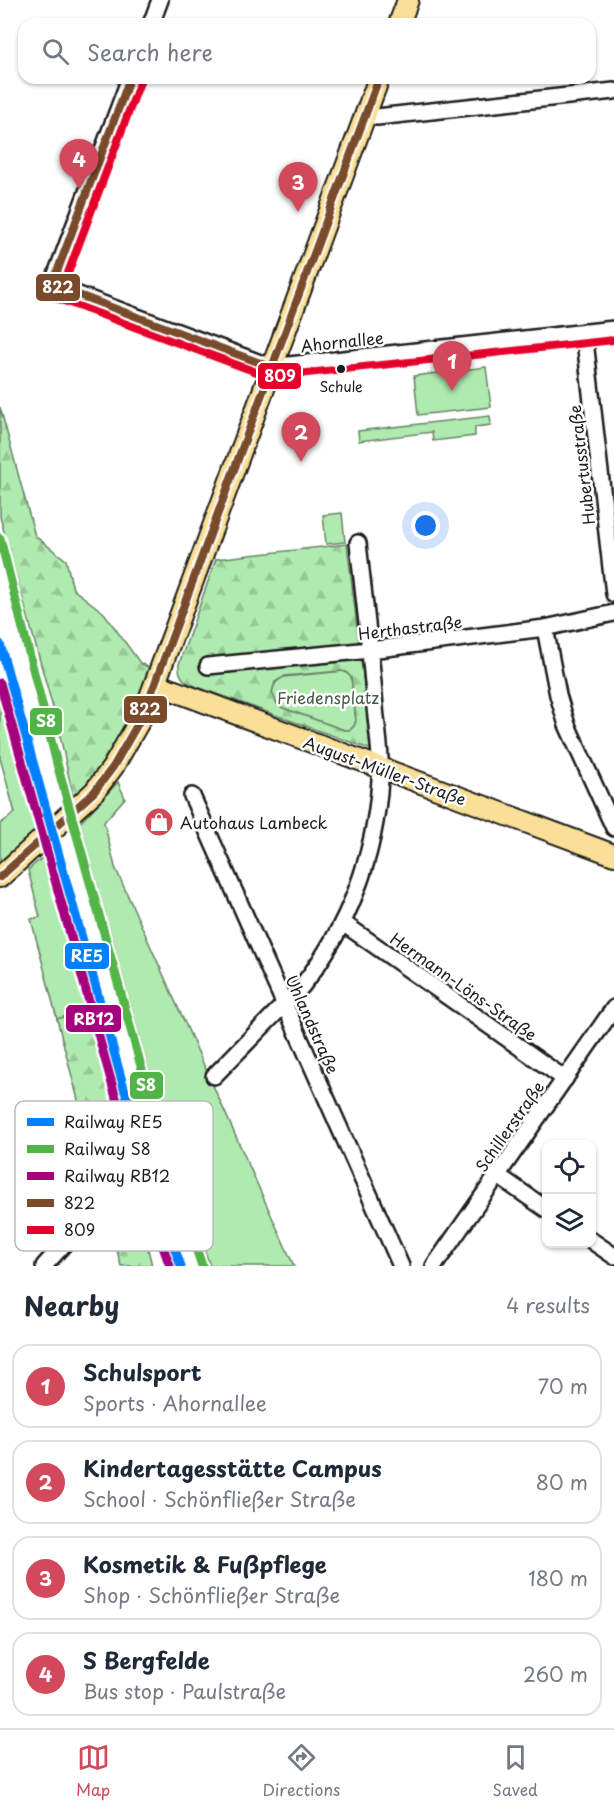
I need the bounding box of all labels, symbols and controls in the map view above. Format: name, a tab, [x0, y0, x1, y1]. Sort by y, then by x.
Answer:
search box	[18, 18, 596, 84]
icon: search	[39, 35, 72, 68]
text: Search here	[87, 35, 213, 68]
pin: 4	[60, 140, 98, 189]
pin: 3	[278, 162, 318, 212]
line badge: 822	[35, 273, 81, 302]
text: 822	[42, 274, 74, 298]
street label: Ahornallee	[299, 325, 385, 357]
pin: 1	[432, 342, 472, 391]
line badge: 809	[257, 362, 302, 390]
text: 809	[264, 363, 296, 387]
marker: Schule	[335, 363, 347, 375]
place label: Schule	[319, 376, 363, 397]
street label: Hubertusstraße	[562, 404, 600, 526]
pin: 2	[282, 412, 320, 462]
your location	[411, 511, 440, 540]
street label: Herthastraße	[357, 609, 463, 645]
park label: Friedensplatz	[277, 685, 379, 709]
line badge: 822	[123, 695, 168, 724]
text: 822	[129, 696, 161, 720]
line badge: S8	[29, 707, 63, 736]
text: S8	[36, 708, 56, 732]
street label: August-Müller-Straße	[300, 729, 470, 811]
shop icon: Autohaus Lambeck	[143, 806, 175, 838]
place label: Autohaus Lambeck	[180, 810, 327, 834]
street label: Hermann-Löns-Straße	[386, 926, 542, 1046]
line badge: RE5	[64, 942, 110, 970]
text: RE5	[71, 943, 103, 967]
street label: Uhlandstraße	[280, 971, 346, 1077]
line badge: RB12	[65, 1004, 122, 1033]
text: RB12	[74, 1006, 115, 1030]
line badge: S8	[129, 1071, 164, 1100]
text: S8	[136, 1072, 156, 1096]
street label: Schillerstraße	[469, 1076, 549, 1176]
legend	[15, 1101, 213, 1251]
text: Railway RE5	[64, 1109, 162, 1133]
text: Railway S8	[64, 1136, 151, 1160]
map controls	[542, 1140, 596, 1248]
button: locate	[542, 1140, 596, 1194]
text: Railway RB12	[64, 1163, 170, 1187]
text: 822	[64, 1190, 95, 1214]
button: layers	[542, 1194, 596, 1248]
text: 809	[64, 1217, 95, 1241]
text: Nearby	[24, 1286, 119, 1325]
text: 4 results	[506, 1290, 590, 1320]
text: Schulsport	[83, 1355, 202, 1388]
text: 1	[41, 1371, 50, 1401]
text: 70 m	[538, 1371, 588, 1401]
text: Sports · Ahornallee	[83, 1388, 267, 1418]
text: Kindertagesstätte Campus	[83, 1451, 382, 1484]
text: 2	[38, 1467, 53, 1497]
text: 80 m	[536, 1467, 588, 1497]
text: School · Schönfließer Straße	[83, 1484, 356, 1514]
text: Kosmetik & Fußpflege	[83, 1547, 327, 1580]
text: 3	[39, 1563, 52, 1593]
text: 180 m	[528, 1563, 588, 1593]
text: Shop · Schönfließer Straße	[83, 1580, 340, 1610]
text: S Bergfelde	[83, 1643, 210, 1676]
text: 4	[39, 1659, 52, 1689]
text: 260 m	[523, 1659, 588, 1689]
text: Bus stop · Paulstraße	[83, 1676, 286, 1706]
tab: Map	[76, 1741, 110, 1801]
tab: Directions	[262, 1741, 340, 1801]
tab: Saved	[492, 1741, 538, 1801]

